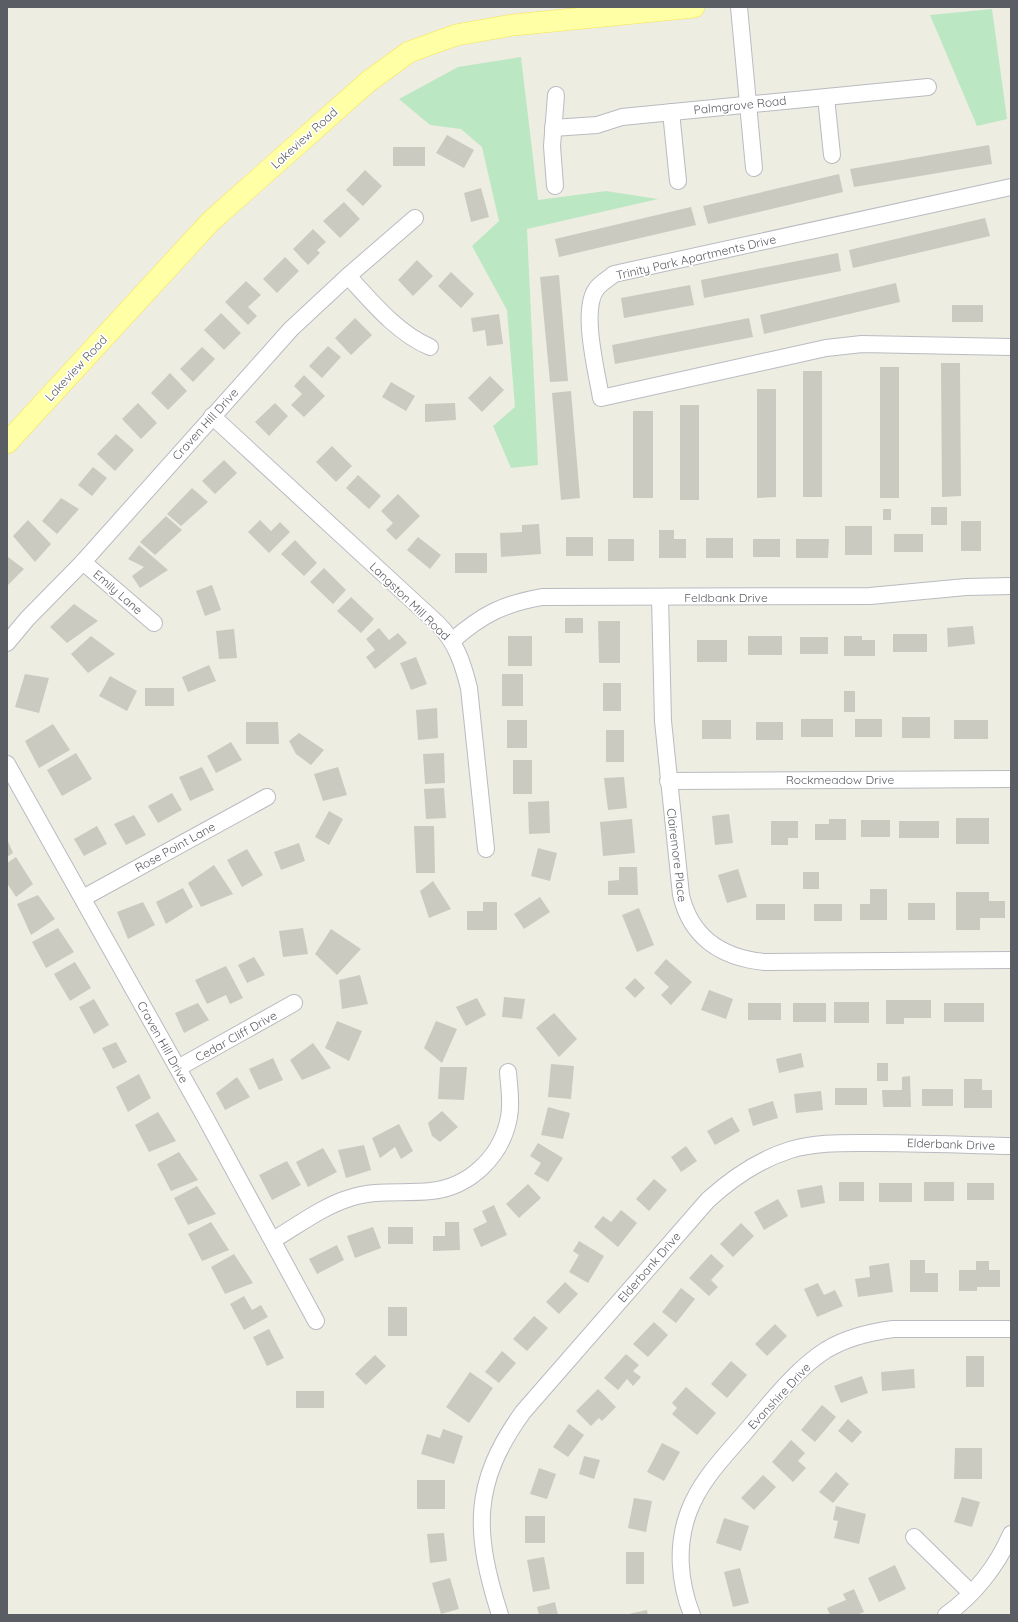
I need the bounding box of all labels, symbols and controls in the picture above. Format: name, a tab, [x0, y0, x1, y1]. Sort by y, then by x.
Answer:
street label: Palmgrove Road	[693, 93, 787, 117]
street label: Lakeview Road	[268, 104, 340, 172]
street label: Trinity Park Apartments Drive	[614, 231, 778, 283]
street label: Lakeview Road	[42, 332, 110, 404]
street label: Craven Hill Drive	[169, 385, 241, 463]
street label: Langston Mill Road	[367, 559, 453, 643]
street label: Emily Lane	[90, 567, 146, 618]
street label: Feldbank Drive	[684, 590, 768, 605]
street label: Rockmeadow Drive	[786, 772, 895, 787]
street label: Clairemore Place	[664, 807, 690, 903]
street label: Rose Point Lane	[132, 819, 218, 875]
street label: Craven Hill Drive	[134, 998, 192, 1086]
street label: Cedar Cliff Drive	[193, 1007, 280, 1065]
street label: Elderbank Drive	[907, 1135, 996, 1153]
street label: Elderbank Drive	[614, 1229, 684, 1305]
street label: Evanshire Drive	[744, 1359, 814, 1432]

